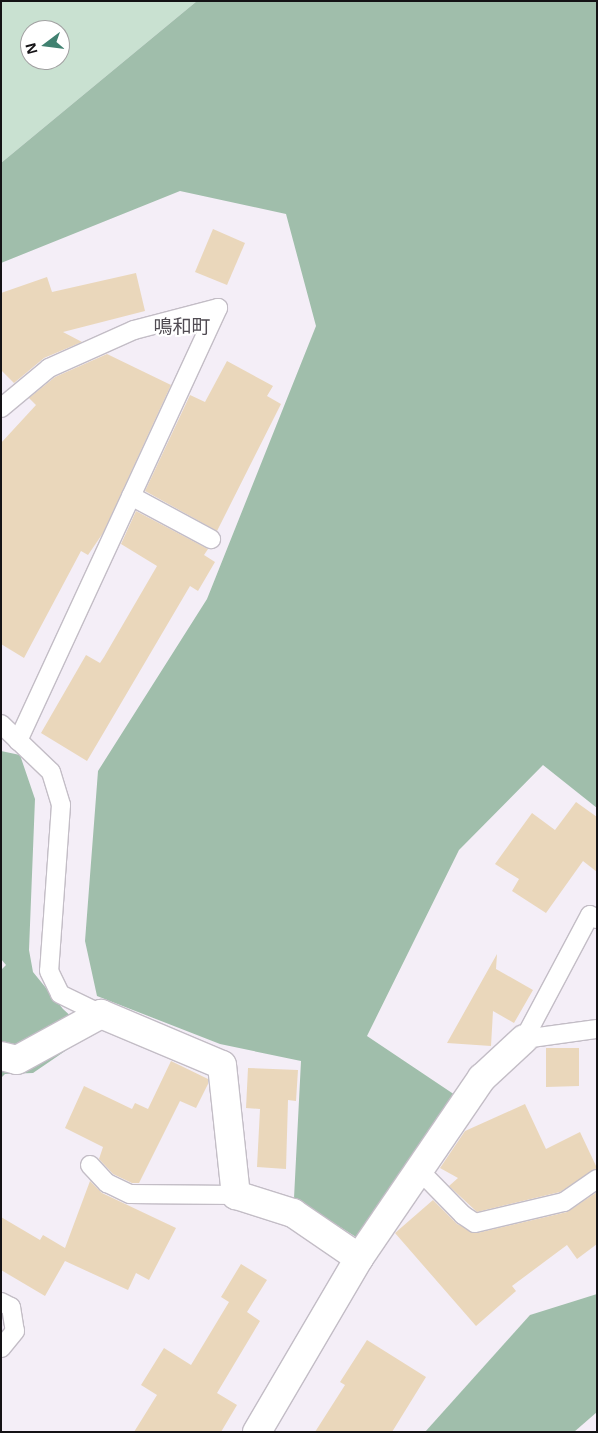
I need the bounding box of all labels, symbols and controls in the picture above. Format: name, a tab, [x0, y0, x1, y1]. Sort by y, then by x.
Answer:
north arrow	[20, 20, 70, 70]
text: N	[20, 41, 42, 57]
district label: 鳴和町	[154, 316, 210, 338]

